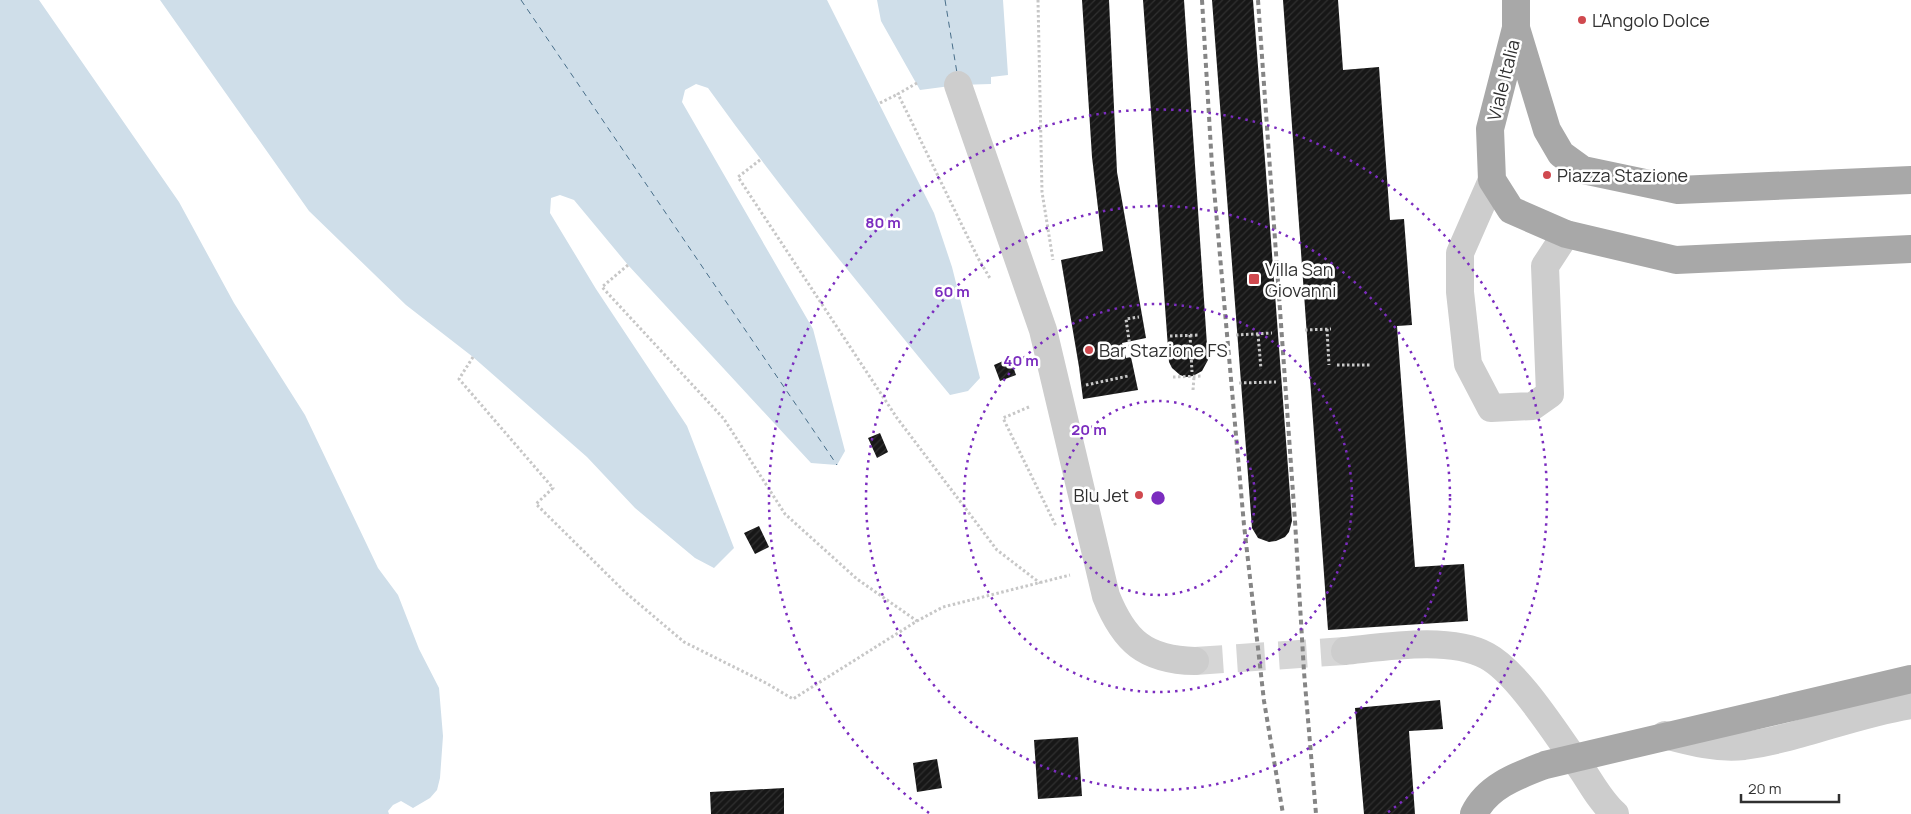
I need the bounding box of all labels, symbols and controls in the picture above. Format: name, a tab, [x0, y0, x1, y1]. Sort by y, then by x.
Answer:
place label: L'Angolo Dolce	[1592, 8, 1710, 32]
marker: L'Angolo Dolce	[1576, 14, 1588, 26]
street label: Viale Italia	[1481, 37, 1525, 123]
place label: Piazza Stazione	[1557, 163, 1688, 187]
marker: Piazza Stazione	[1541, 169, 1553, 181]
text: 80 m	[865, 212, 901, 233]
place label: Villa San Giovanni	[1265, 257, 1336, 302]
marker: Villa San Giovanni	[1247, 272, 1261, 286]
text: 60 m	[934, 281, 970, 302]
place label: Bar Stazione FS	[1099, 338, 1228, 362]
marker: Bar Stazione FS	[1083, 344, 1095, 356]
text: 40 m	[1003, 350, 1039, 371]
text: 20 m	[1071, 419, 1107, 440]
place label: Blu Jet	[1073, 483, 1129, 507]
marker: Blu Jet	[1133, 489, 1145, 501]
centre of rings	[1149, 489, 1167, 507]
scale bar	[1741, 772, 1838, 804]
text: 20 m	[1748, 778, 1781, 799]

